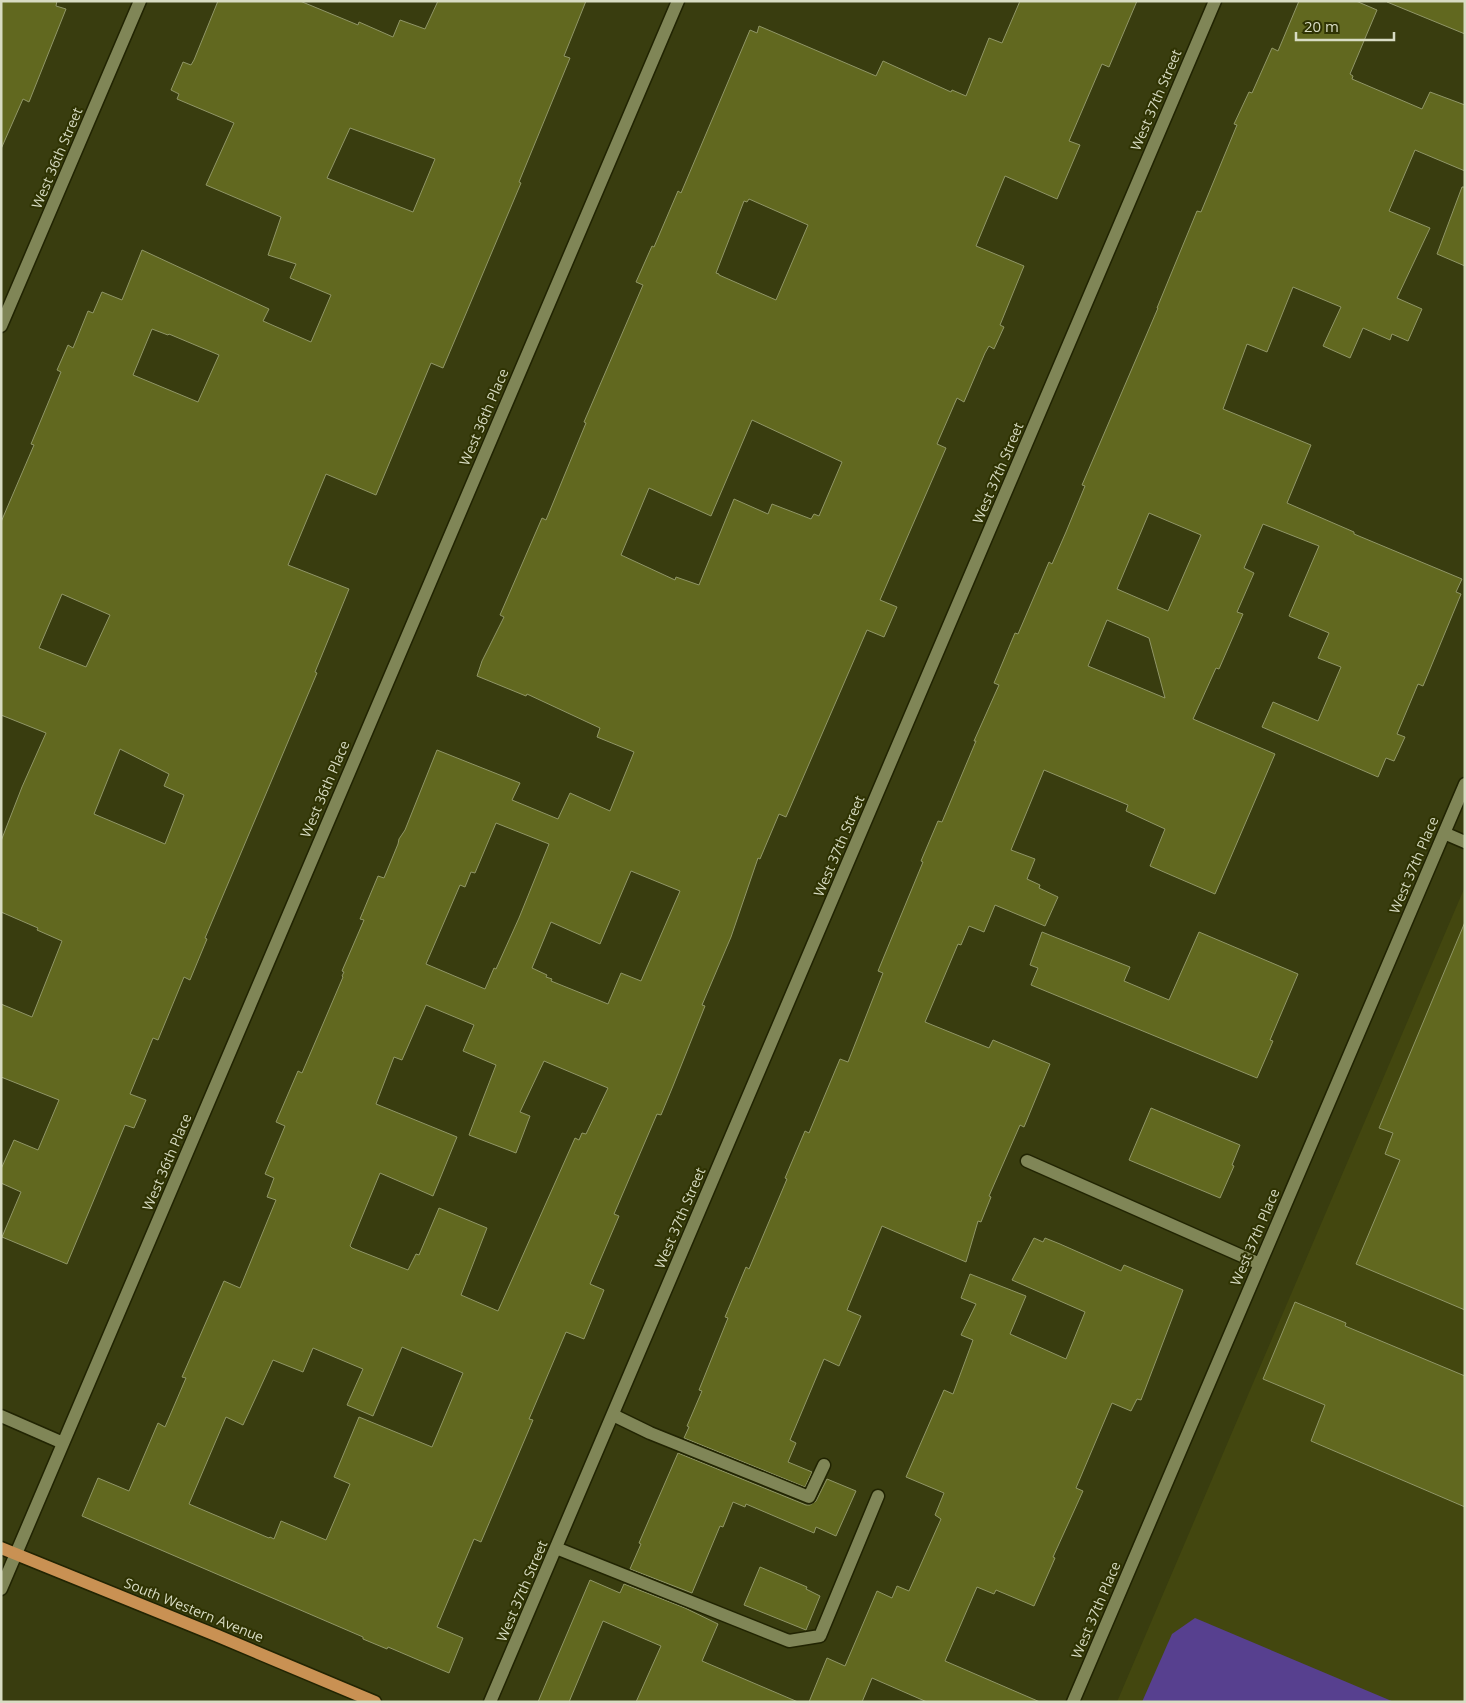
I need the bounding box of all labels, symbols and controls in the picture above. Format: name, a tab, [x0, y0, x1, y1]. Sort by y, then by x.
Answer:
scale bar	[1296, 10, 1394, 42]
text: 20 m	[1304, 16, 1339, 36]
street label: West 37th Street	[1126, 46, 1185, 153]
street label: West 36th Street	[27, 104, 86, 211]
street label: West 36th Place	[455, 365, 513, 468]
street label: West 37th Street	[968, 419, 1027, 526]
street label: West 36th Place	[296, 737, 354, 840]
street label: West 37th Street	[809, 792, 868, 899]
street label: West 37th Place	[1385, 813, 1443, 916]
street label: West 36th Place	[138, 1110, 196, 1213]
street label: West 37th Street	[650, 1164, 709, 1271]
street label: West 37th Place	[1226, 1185, 1284, 1288]
street label: West 37th Street	[492, 1537, 551, 1644]
street label: West 37th Place	[1067, 1558, 1125, 1661]
street label: South Western Avenue	[122, 1573, 267, 1646]

